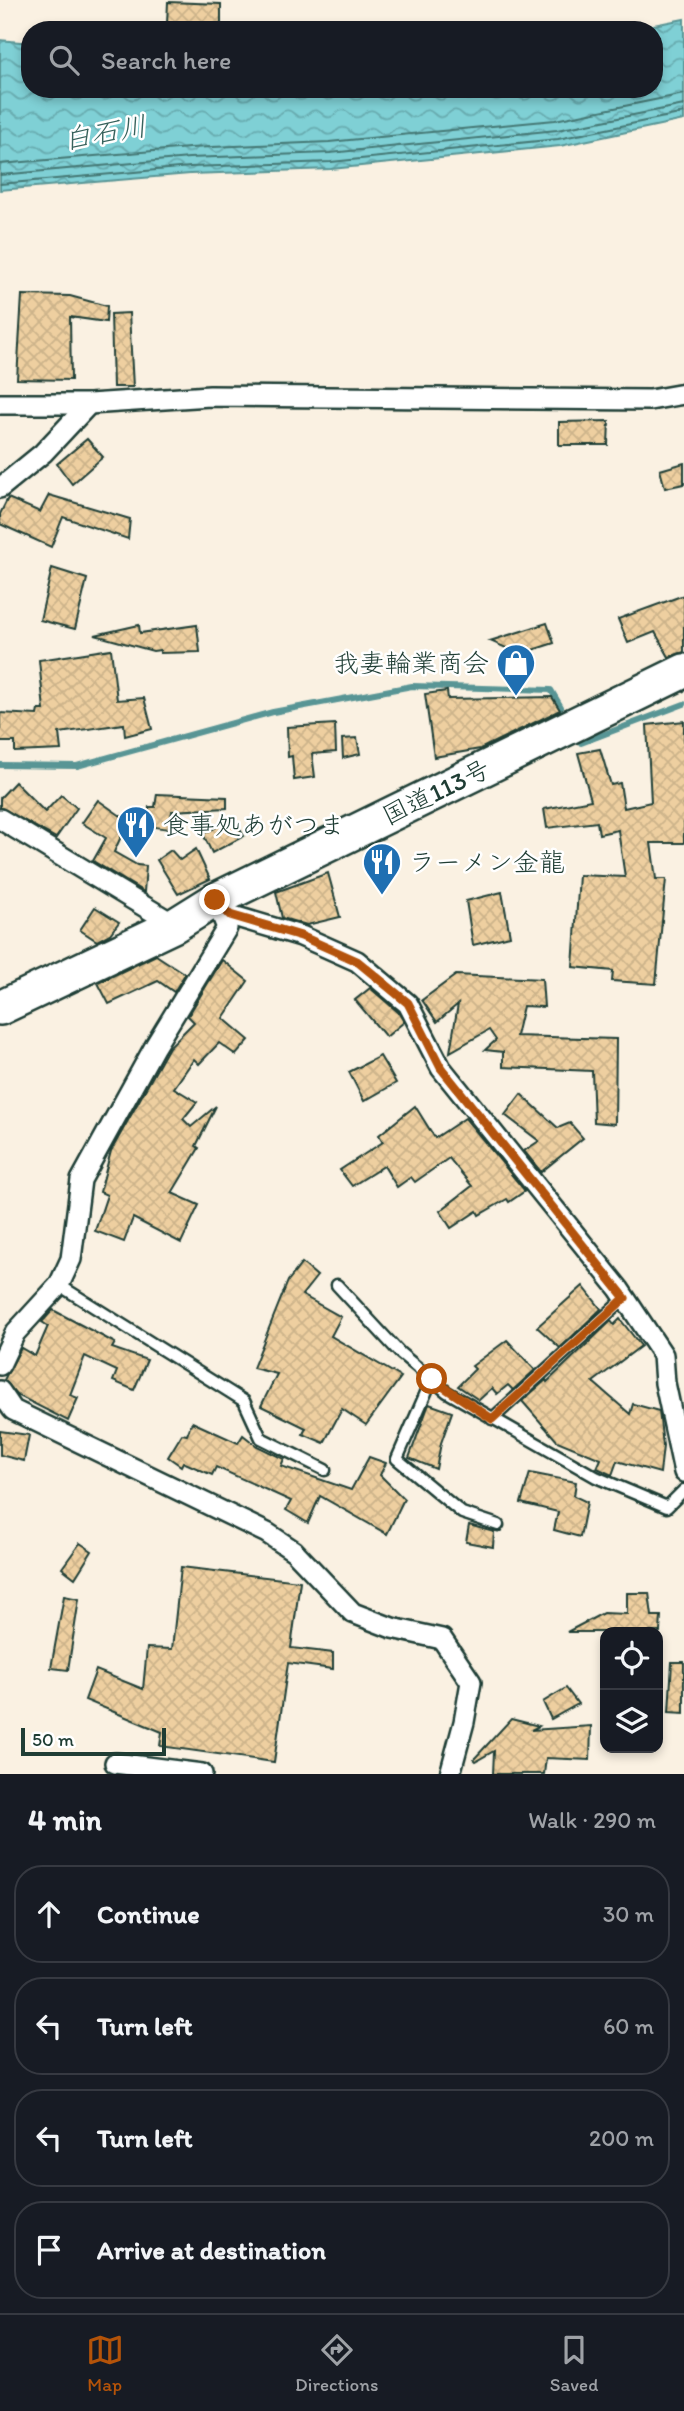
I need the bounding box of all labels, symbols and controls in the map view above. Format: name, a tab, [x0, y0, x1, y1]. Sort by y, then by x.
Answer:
search box	[21, 21, 663, 98]
icon: search	[45, 41, 83, 79]
text: Search here	[101, 44, 231, 76]
water label: 白石川	[61, 108, 149, 156]
shop icon: 我妻輪業商会	[495, 642, 537, 697]
place label: 我妻輪業商会	[333, 647, 489, 679]
street label: 国道113号	[377, 752, 495, 832]
restaurant icon: 食事処あがつま	[115, 804, 157, 859]
place label: 食事処あがつま	[163, 809, 345, 841]
restaurant icon: ラーメン金龍	[361, 841, 403, 896]
place label: ラーメン金龍	[409, 846, 565, 878]
route end	[199, 884, 230, 915]
route start	[416, 1363, 447, 1394]
map controls	[600, 1627, 663, 1753]
button: locate	[600, 1627, 663, 1690]
button: layers	[600, 1690, 663, 1753]
scale bar	[21, 1725, 166, 1757]
text: 50 m	[32, 1728, 74, 1751]
text: 4 min	[28, 1801, 102, 1838]
text: Walk · 290 m	[528, 1806, 656, 1834]
icon: ahead	[30, 1895, 68, 1933]
text: Continue	[97, 1898, 200, 1930]
text: 30 m	[603, 1900, 654, 1928]
icon: left	[30, 2007, 68, 2045]
text: Turn left	[97, 2010, 193, 2042]
text: 60 m	[603, 2012, 654, 2040]
icon: left	[30, 2119, 68, 2157]
text: Turn left	[97, 2122, 193, 2154]
text: 200 m	[589, 2124, 654, 2152]
icon: arrive	[30, 2231, 68, 2269]
text: Arrive at destination	[97, 2234, 326, 2266]
tab: Map	[86, 2331, 124, 2396]
tab: Directions	[295, 2331, 379, 2396]
tab: Saved	[550, 2331, 598, 2396]

